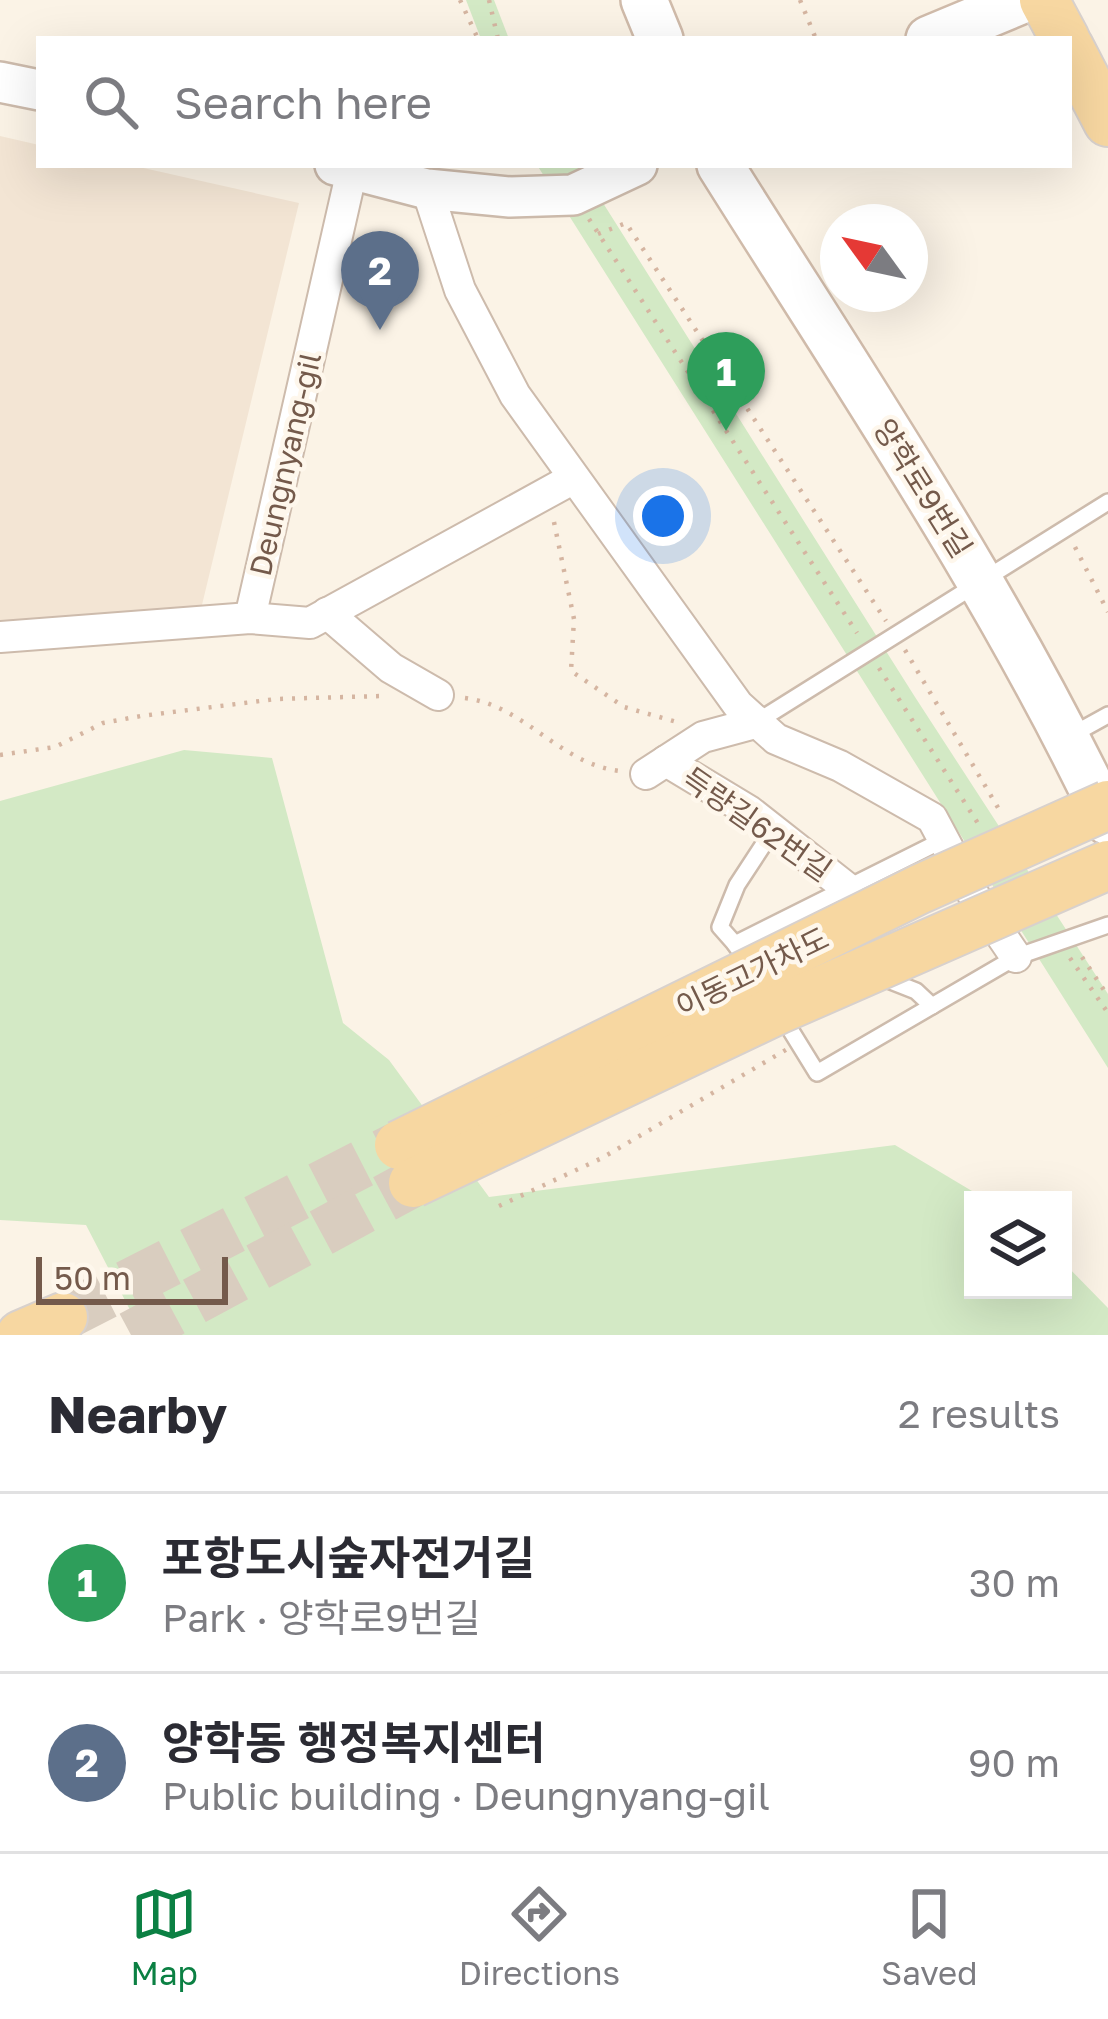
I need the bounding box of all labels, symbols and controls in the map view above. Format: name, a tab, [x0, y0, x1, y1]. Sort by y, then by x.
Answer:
search box	[36, 36, 1072, 168]
icon: search	[78, 69, 144, 135]
text: Search here	[174, 75, 432, 129]
north arrow	[820, 204, 928, 312]
pin: 2	[341, 231, 419, 330]
pin: 1	[687, 332, 765, 431]
street label: Deungnyang-gil	[242, 349, 328, 579]
street label: 양학로9번길	[866, 412, 980, 564]
your location	[633, 486, 693, 546]
street label: 득량길62번길	[676, 759, 838, 889]
street label: 이동고가차도	[670, 920, 834, 1024]
map controls	[964, 1191, 1072, 1299]
button: layers	[964, 1191, 1072, 1299]
scale bar	[36, 1251, 228, 1304]
text: 50 m	[54, 1258, 131, 1297]
text: Nearby	[48, 1383, 227, 1444]
text: 2 results	[898, 1390, 1060, 1437]
text: 포항도시숲자전거길	[162, 1530, 535, 1584]
text: 1	[77, 1559, 97, 1606]
text: 30 m	[969, 1559, 1060, 1606]
text: Park · 양학로9번길	[162, 1594, 481, 1641]
text: 양학동 행정복지센터	[162, 1715, 546, 1769]
text: 2	[75, 1739, 99, 1786]
text: 90 m	[968, 1739, 1060, 1786]
text: Public building · Deungnyang-gil	[162, 1772, 770, 1819]
tab: Map	[131, 1881, 198, 1992]
tab: Directions	[459, 1881, 620, 1992]
tab: Saved	[881, 1881, 977, 1992]

